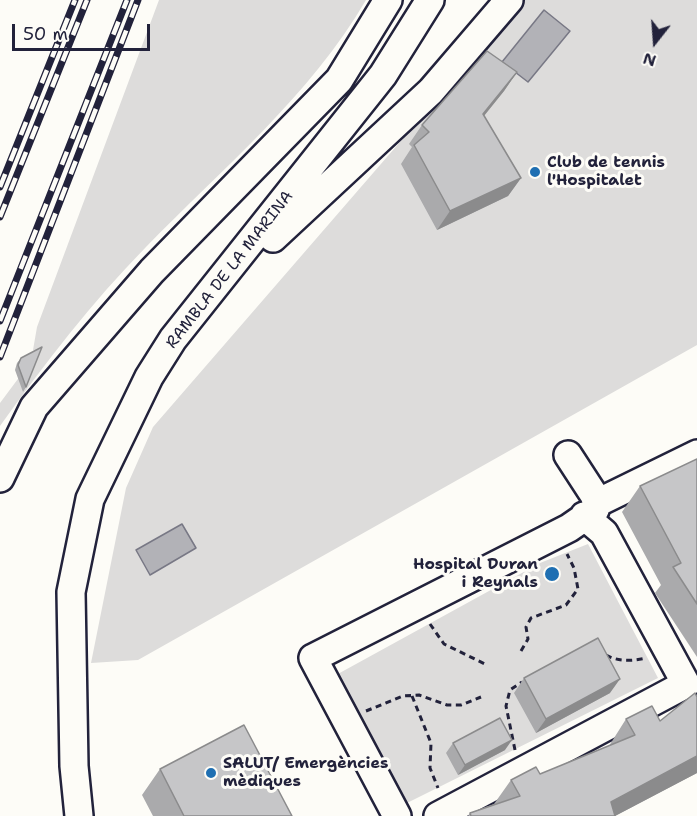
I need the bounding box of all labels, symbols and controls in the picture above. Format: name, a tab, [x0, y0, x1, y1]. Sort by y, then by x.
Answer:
scale bar	[15, 12, 153, 50]
north arrow	[625, 12, 685, 72]
text: 50 m	[23, 22, 68, 46]
text: N	[640, 48, 659, 72]
place label: Club de tennis l'Hospitalet	[547, 153, 665, 191]
marker: Club de tennis l'Hospitalet	[528, 165, 542, 179]
street label: RAMBLA DE LA MARINA	[162, 187, 298, 353]
place label: Hospital Duran i Reynals	[413, 555, 538, 593]
marker: Hospital Duran i Reynals	[543, 565, 561, 583]
place label: SALUT/ Emergències mèdiques	[223, 754, 389, 792]
marker: SALUT/ Emergències mèdiques	[204, 766, 218, 780]

